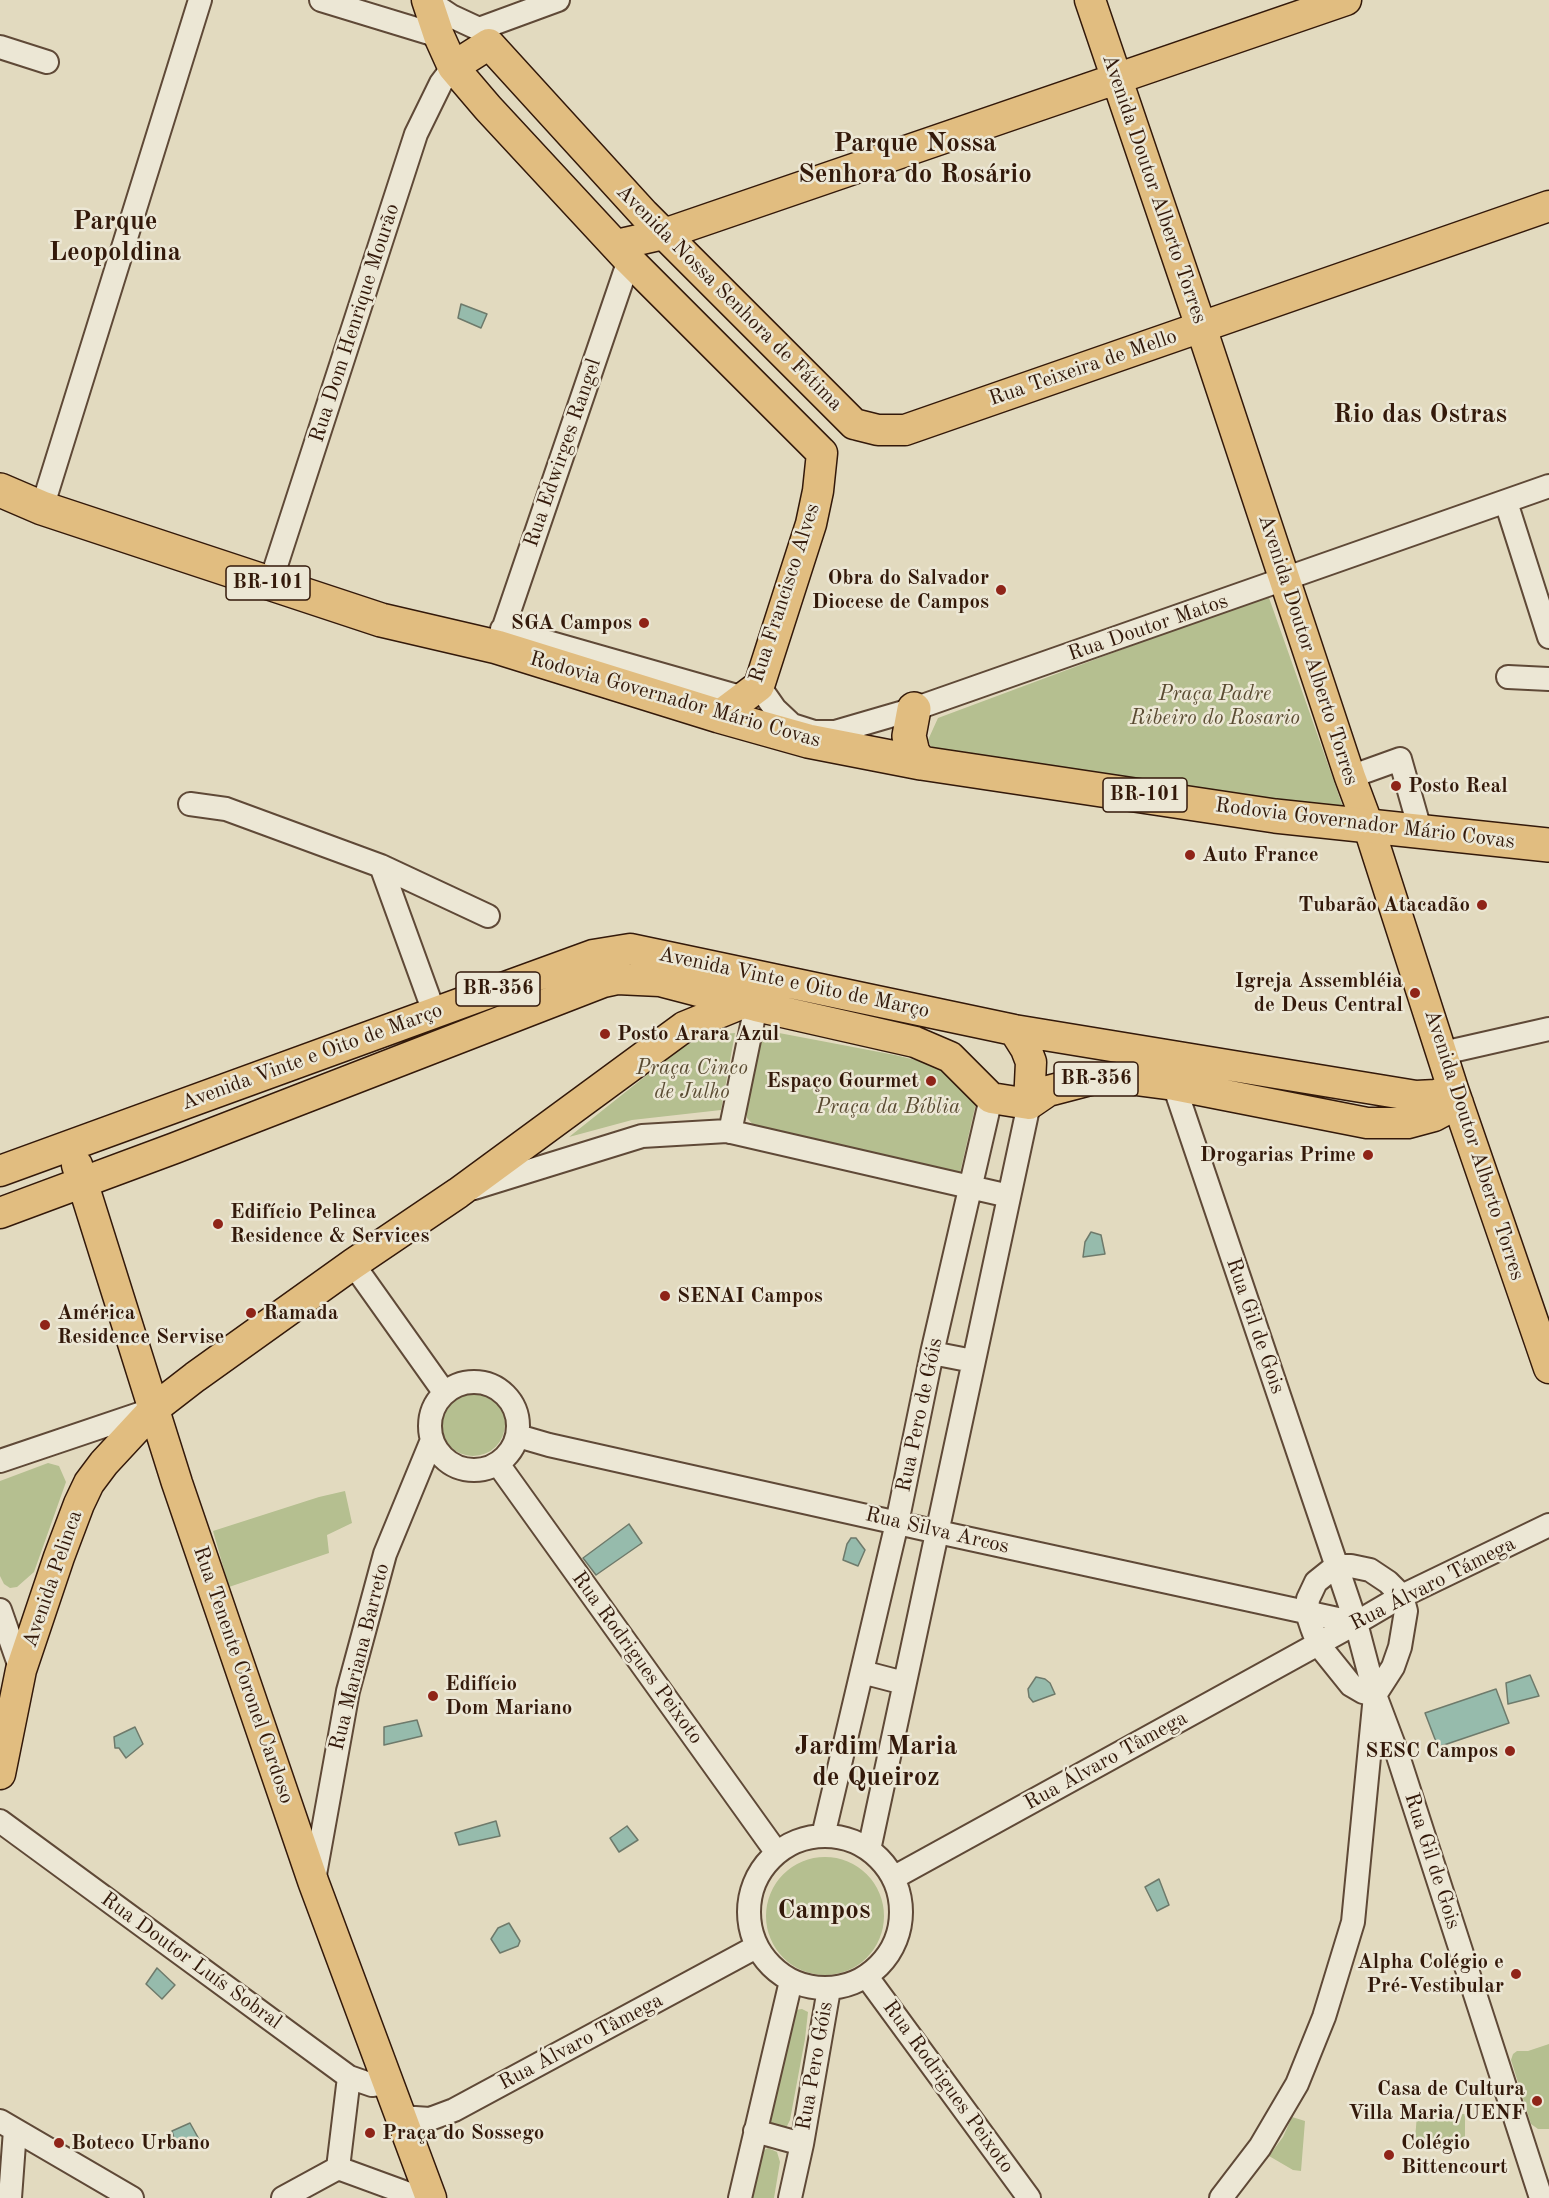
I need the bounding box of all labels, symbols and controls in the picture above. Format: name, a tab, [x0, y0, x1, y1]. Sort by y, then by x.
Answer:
street label: Avenida Doutor Alberto Torres	[1096, 51, 1212, 327]
district label: Parque Nossa Senhora do Rosário	[798, 128, 1032, 191]
street label: Avenida Nossa Senhora de Fátima	[610, 179, 848, 417]
street label: Rua Dom Henrique Mourão	[304, 200, 406, 446]
district label: Parque Leopoldina	[49, 206, 181, 269]
street label: Rua Teixeira de Mello	[986, 324, 1180, 412]
street label: Rua Edwirges Rangel	[519, 355, 607, 551]
district label: Rio das Ostras	[1333, 399, 1507, 431]
street label: Rua Francisco Alves	[744, 500, 826, 686]
street label: Avenida Doutor Alberto Torres	[1252, 511, 1364, 789]
place label: Obra do Salvador Diocese de Campos	[812, 565, 989, 615]
road number: BR-101	[226, 566, 310, 600]
marker: Obra do Salvador Diocese de Campos	[994, 583, 1008, 597]
street label: Rua Doutor Matos	[1065, 589, 1231, 667]
place label: SGA Campos	[511, 610, 632, 636]
marker: SGA Campos	[637, 616, 651, 630]
street label: Rodovia Governador Mário Covas	[527, 646, 823, 754]
park label: Praça Padre Ribeiro do Rosario	[1130, 681, 1300, 731]
place label: Posto Real	[1408, 773, 1508, 799]
road number: BR-101	[1103, 778, 1187, 812]
marker: Posto Real	[1389, 779, 1403, 793]
street label: Rodovia Governador Mário Covas	[1214, 793, 1516, 855]
place label: Auto France	[1202, 842, 1319, 868]
marker: Auto France	[1183, 848, 1197, 862]
place label: Tubarão Atacadão	[1298, 892, 1470, 918]
marker: Tubarão Atacadão	[1475, 898, 1489, 912]
street label: Avenida Vinte e Oito de Março	[656, 942, 932, 1024]
place label: Igreja Assembléia de Deus Central	[1235, 968, 1403, 1018]
road number: BR-356	[456, 972, 540, 1006]
marker: Igreja Assembléia de Deus Central	[1408, 986, 1422, 1000]
street label: Avenida Vinte e Oito de Março	[178, 998, 446, 1116]
street label: Avenida Doutor Alberto Torres	[1418, 1006, 1530, 1284]
place label: Posto Arara Azul	[617, 1021, 779, 1047]
marker: Posto Arara Azul	[598, 1027, 612, 1041]
park label: Praça Cinco de Julho	[636, 1055, 748, 1105]
road number: BR-356	[1054, 1062, 1138, 1096]
place label: Espaço Gourmet	[766, 1068, 919, 1094]
marker: Espaço Gourmet	[924, 1074, 938, 1088]
park label: Praça da Bíblia	[816, 1094, 960, 1120]
place label: Drogarias Prime	[1200, 1142, 1356, 1168]
marker: Drogarias Prime	[1361, 1148, 1375, 1162]
place label: Edifício Pelinca Residence & Services	[230, 1199, 430, 1249]
marker: Edifício Pelinca Residence & Services	[211, 1217, 225, 1231]
street label: Rua Gil de Gois	[1220, 1255, 1290, 1397]
place label: SENAI Campos	[677, 1283, 823, 1309]
marker: SENAI Campos	[658, 1289, 672, 1303]
place label: América Residence Servise	[57, 1300, 224, 1350]
place label: Ramada	[263, 1300, 338, 1326]
marker: Ramada	[244, 1306, 258, 1320]
marker: América Residence Servise	[38, 1318, 52, 1332]
street label: Rua Pero de Góis	[891, 1336, 949, 1494]
street label: Rua Silva Arcos	[863, 1502, 1011, 1560]
street label: Avenida Pelinca	[18, 1507, 88, 1651]
street label: Rua Álvaro Támega	[1346, 1531, 1520, 1637]
street label: Rua Tenente Coronel Cardoso	[187, 1543, 299, 1807]
street label: Rua Mariana Barreto	[325, 1561, 395, 1753]
street label: Rua Rodrigues Peixoto	[566, 1567, 708, 1749]
place label: Edifício Dom Mariano	[445, 1671, 572, 1721]
marker: Edifício Dom Mariano	[426, 1689, 440, 1703]
street label: Rua Álvaro Tâmega	[1020, 1706, 1192, 1816]
district label: Jardim Maria de Queiroz	[795, 1731, 957, 1794]
place label: SESC Campos	[1365, 1738, 1498, 1764]
marker: SESC Campos	[1503, 1744, 1517, 1758]
street label: Rua Gil de Gois	[1398, 1790, 1466, 1932]
street label: Rua Doutor Luís Sobral	[96, 1887, 286, 2035]
district label: Campos	[777, 1895, 871, 1927]
place label: Alpha Colégio e Pré-Vestibular	[1357, 1949, 1504, 1999]
marker: Alpha Colégio e Pré-Vestibular	[1509, 1967, 1523, 1981]
street label: Rua Álvaro Tâmega	[494, 1988, 668, 2096]
street label: Rua Rodrigues Peixoto	[877, 1996, 1019, 2178]
street label: Rua Pero Góis	[791, 2000, 839, 2132]
place label: Casa de Cultura Villa Maria/UENF	[1348, 2076, 1525, 2126]
marker: Casa de Cultura Villa Maria/UENF	[1530, 2094, 1544, 2108]
place label: Praça do Sossego	[382, 2120, 544, 2146]
marker: Praça do Sossego	[363, 2126, 377, 2140]
place label: Boteco Urbano	[71, 2130, 210, 2156]
place label: Colégio Bittencourt	[1401, 2130, 1508, 2180]
marker: Boteco Urbano	[52, 2136, 66, 2150]
marker: Colégio Bittencourt	[1382, 2148, 1396, 2162]

